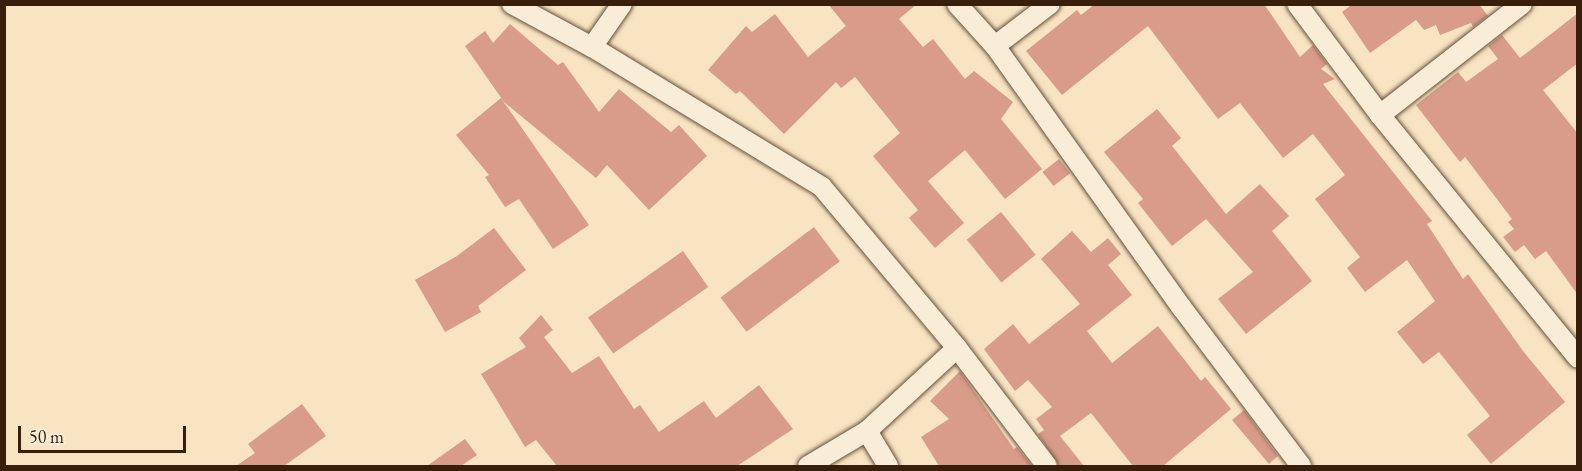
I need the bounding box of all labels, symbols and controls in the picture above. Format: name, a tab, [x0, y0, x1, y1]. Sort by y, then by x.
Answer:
scale bar	[21, 414, 189, 452]
text: 50 m	[29, 425, 64, 448]

